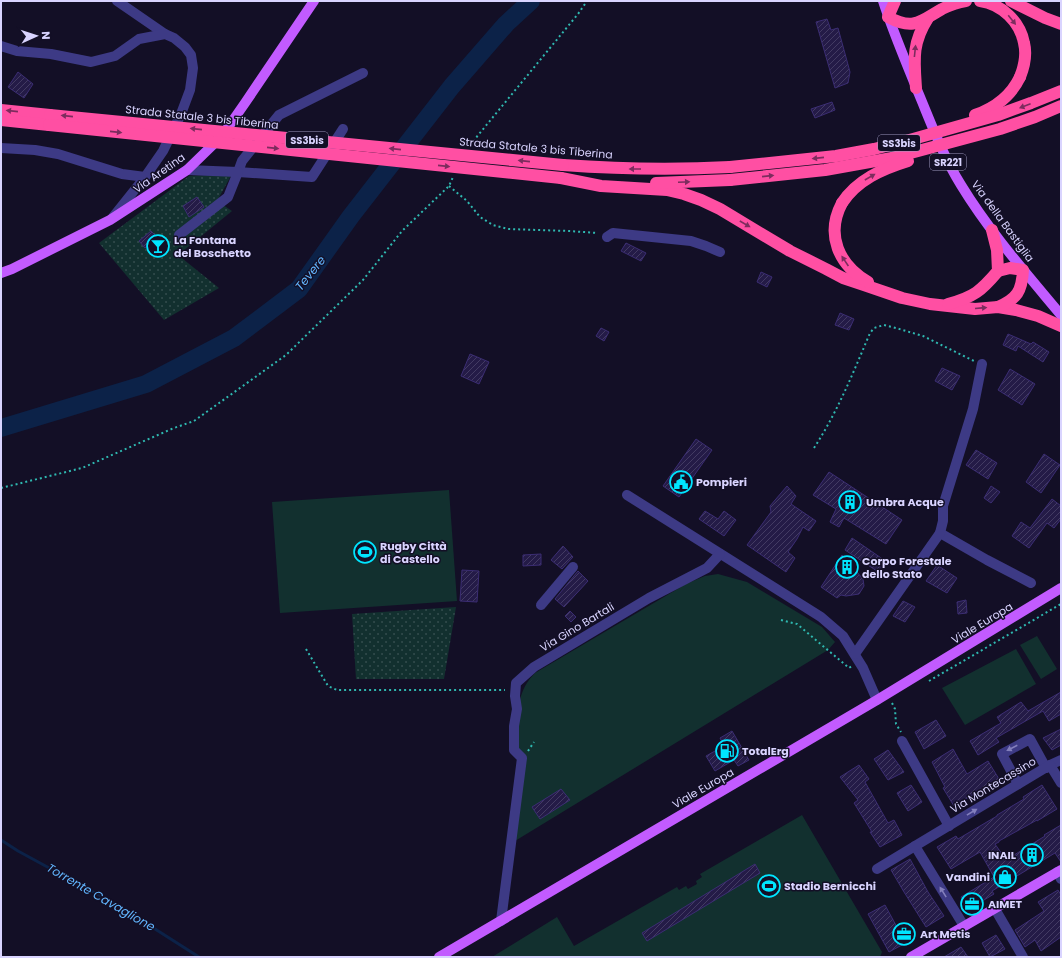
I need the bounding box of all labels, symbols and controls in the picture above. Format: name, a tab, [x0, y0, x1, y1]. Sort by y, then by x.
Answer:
one-way arrow	[1008, 15, 1017, 26]
north arrow	[16, 16, 56, 56]
text: N	[38, 31, 54, 40]
one-way arrow	[912, 45, 919, 57]
street label: Strada Statale 3 bis Tiberina	[125, 101, 279, 133]
one-way arrow	[1019, 103, 1031, 109]
one-way arrow	[6, 108, 18, 114]
one-way arrow	[61, 113, 73, 120]
one-way arrow	[190, 126, 202, 132]
one-way arrow	[110, 129, 122, 135]
road number: SS3bis	[286, 132, 328, 148]
street label: Strada Statale 3 bis Tiberina	[459, 133, 613, 163]
road number: SS3bis	[878, 135, 920, 151]
one-way arrow	[267, 145, 279, 152]
one-way arrow	[389, 145, 401, 152]
street label: Via Aretina	[130, 149, 188, 197]
road number: SR221	[930, 154, 966, 170]
one-way arrow	[812, 155, 824, 162]
one-way arrow	[518, 158, 530, 165]
one-way arrow	[438, 163, 450, 169]
one-way arrow	[628, 166, 641, 172]
one-way arrow	[762, 173, 774, 180]
one-way arrow	[864, 173, 875, 180]
street label: Via della Bastiglia	[968, 177, 1038, 265]
one-way arrow	[678, 179, 691, 185]
one-way arrow	[739, 220, 751, 227]
place label: La Fontana del Boschetto	[174, 232, 251, 261]
bar icon: La Fontana del Boschetto	[145, 233, 171, 259]
water label: Tevere	[291, 252, 330, 294]
one-way arrow	[841, 256, 849, 266]
one-way arrow	[975, 305, 987, 312]
public building icon: Pompieri	[668, 469, 694, 495]
place label: Pompieri	[696, 474, 747, 490]
building icon: Umbra Acque	[837, 489, 863, 515]
place label: Umbra Acque	[866, 494, 944, 510]
place label: Rugby Città di Castello	[380, 538, 447, 567]
sports icon: Rugby Città di Castello	[352, 539, 378, 565]
place label: Corpo Forestale dello Stato	[862, 553, 952, 582]
building icon: Corpo Forestale dello Stato	[834, 554, 860, 580]
street label: Via Gino Bartali	[537, 598, 617, 655]
street label: Viale Europa	[948, 598, 1016, 648]
fuel station icon: TotalErg	[714, 738, 740, 764]
place label: TotalErg	[742, 743, 789, 759]
one-way arrow	[1006, 745, 1018, 752]
street label: Via Montecassino	[947, 753, 1039, 817]
street label: Viale Europa	[669, 764, 737, 812]
one-way arrow	[966, 808, 978, 815]
building icon: INAIL	[1019, 842, 1045, 868]
place label: INAIL	[988, 847, 1017, 863]
water label: Torrente Cavaglione	[44, 859, 159, 935]
shop icon: Vandini	[992, 864, 1018, 890]
place label: Vandini	[946, 869, 990, 885]
sports icon: Stadio Bernicchi	[756, 873, 782, 899]
place label: Stadio Bernicchi	[784, 878, 876, 894]
one-way arrow	[940, 886, 947, 898]
office icon: AIMET	[959, 891, 985, 917]
place label: AIMET	[988, 896, 1022, 912]
office icon: Art Metis	[891, 921, 917, 947]
place label: Art Metis	[920, 926, 970, 942]

